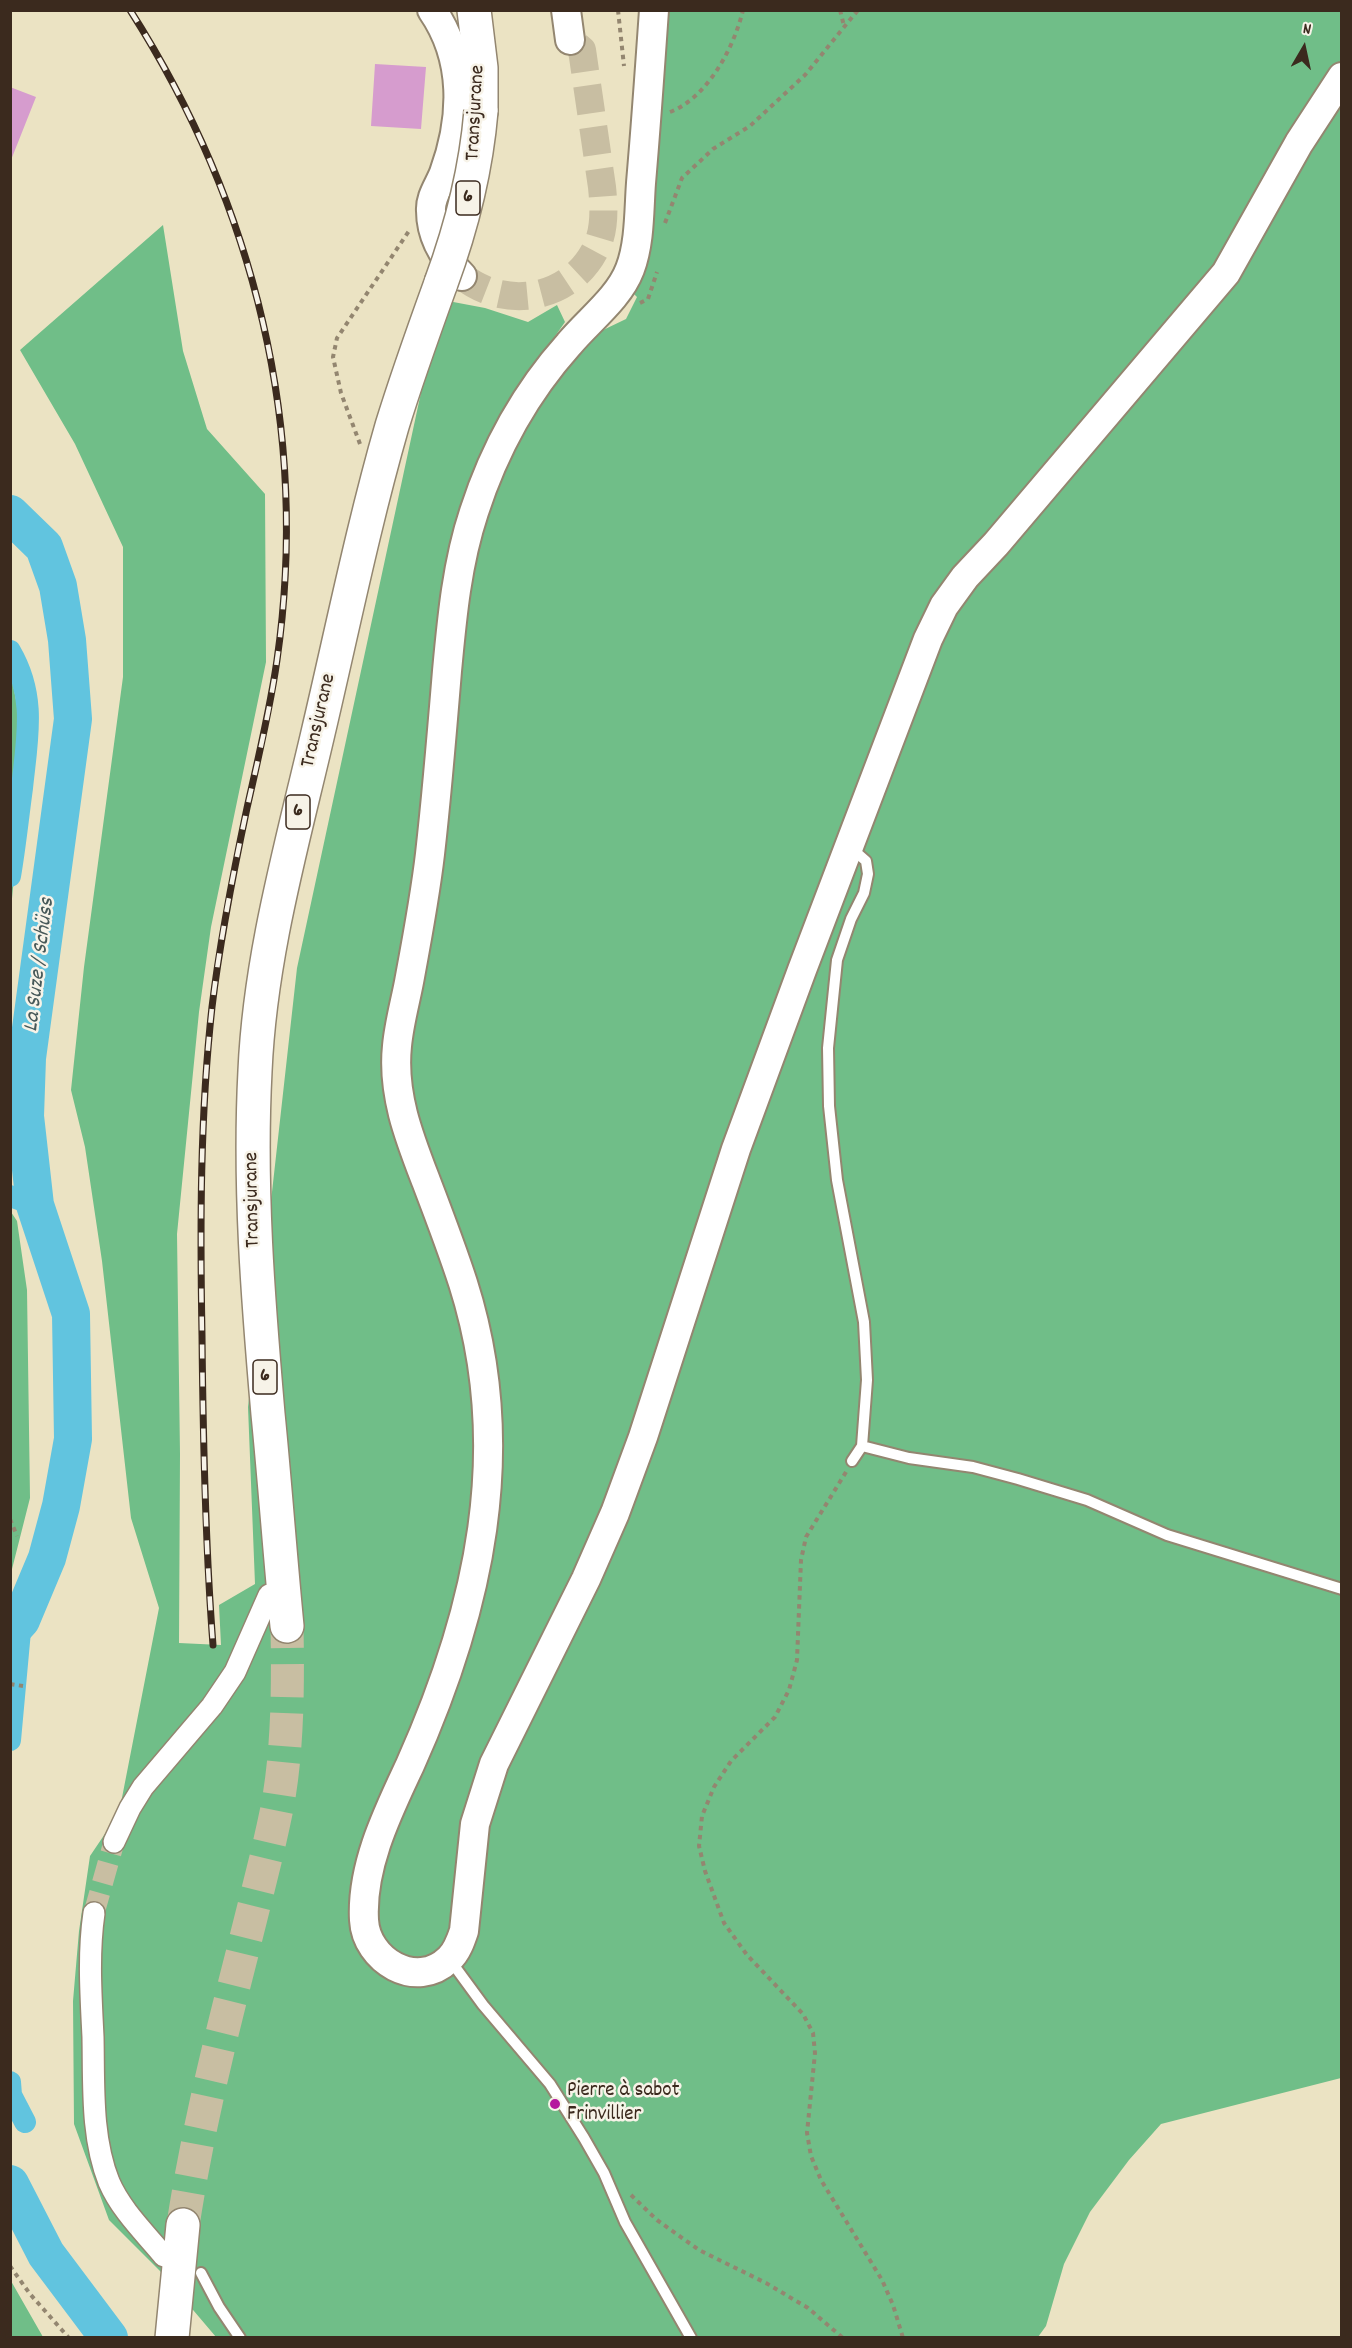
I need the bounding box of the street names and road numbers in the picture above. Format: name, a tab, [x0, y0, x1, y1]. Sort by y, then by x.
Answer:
street label: Transjurane	[462, 65, 492, 161]
road number: 6	[456, 181, 480, 215]
street label: Transjurane	[297, 672, 343, 770]
road number: 6	[286, 795, 310, 829]
street label: Transjurane	[241, 1152, 267, 1248]
road number: 6	[253, 1360, 277, 1394]

